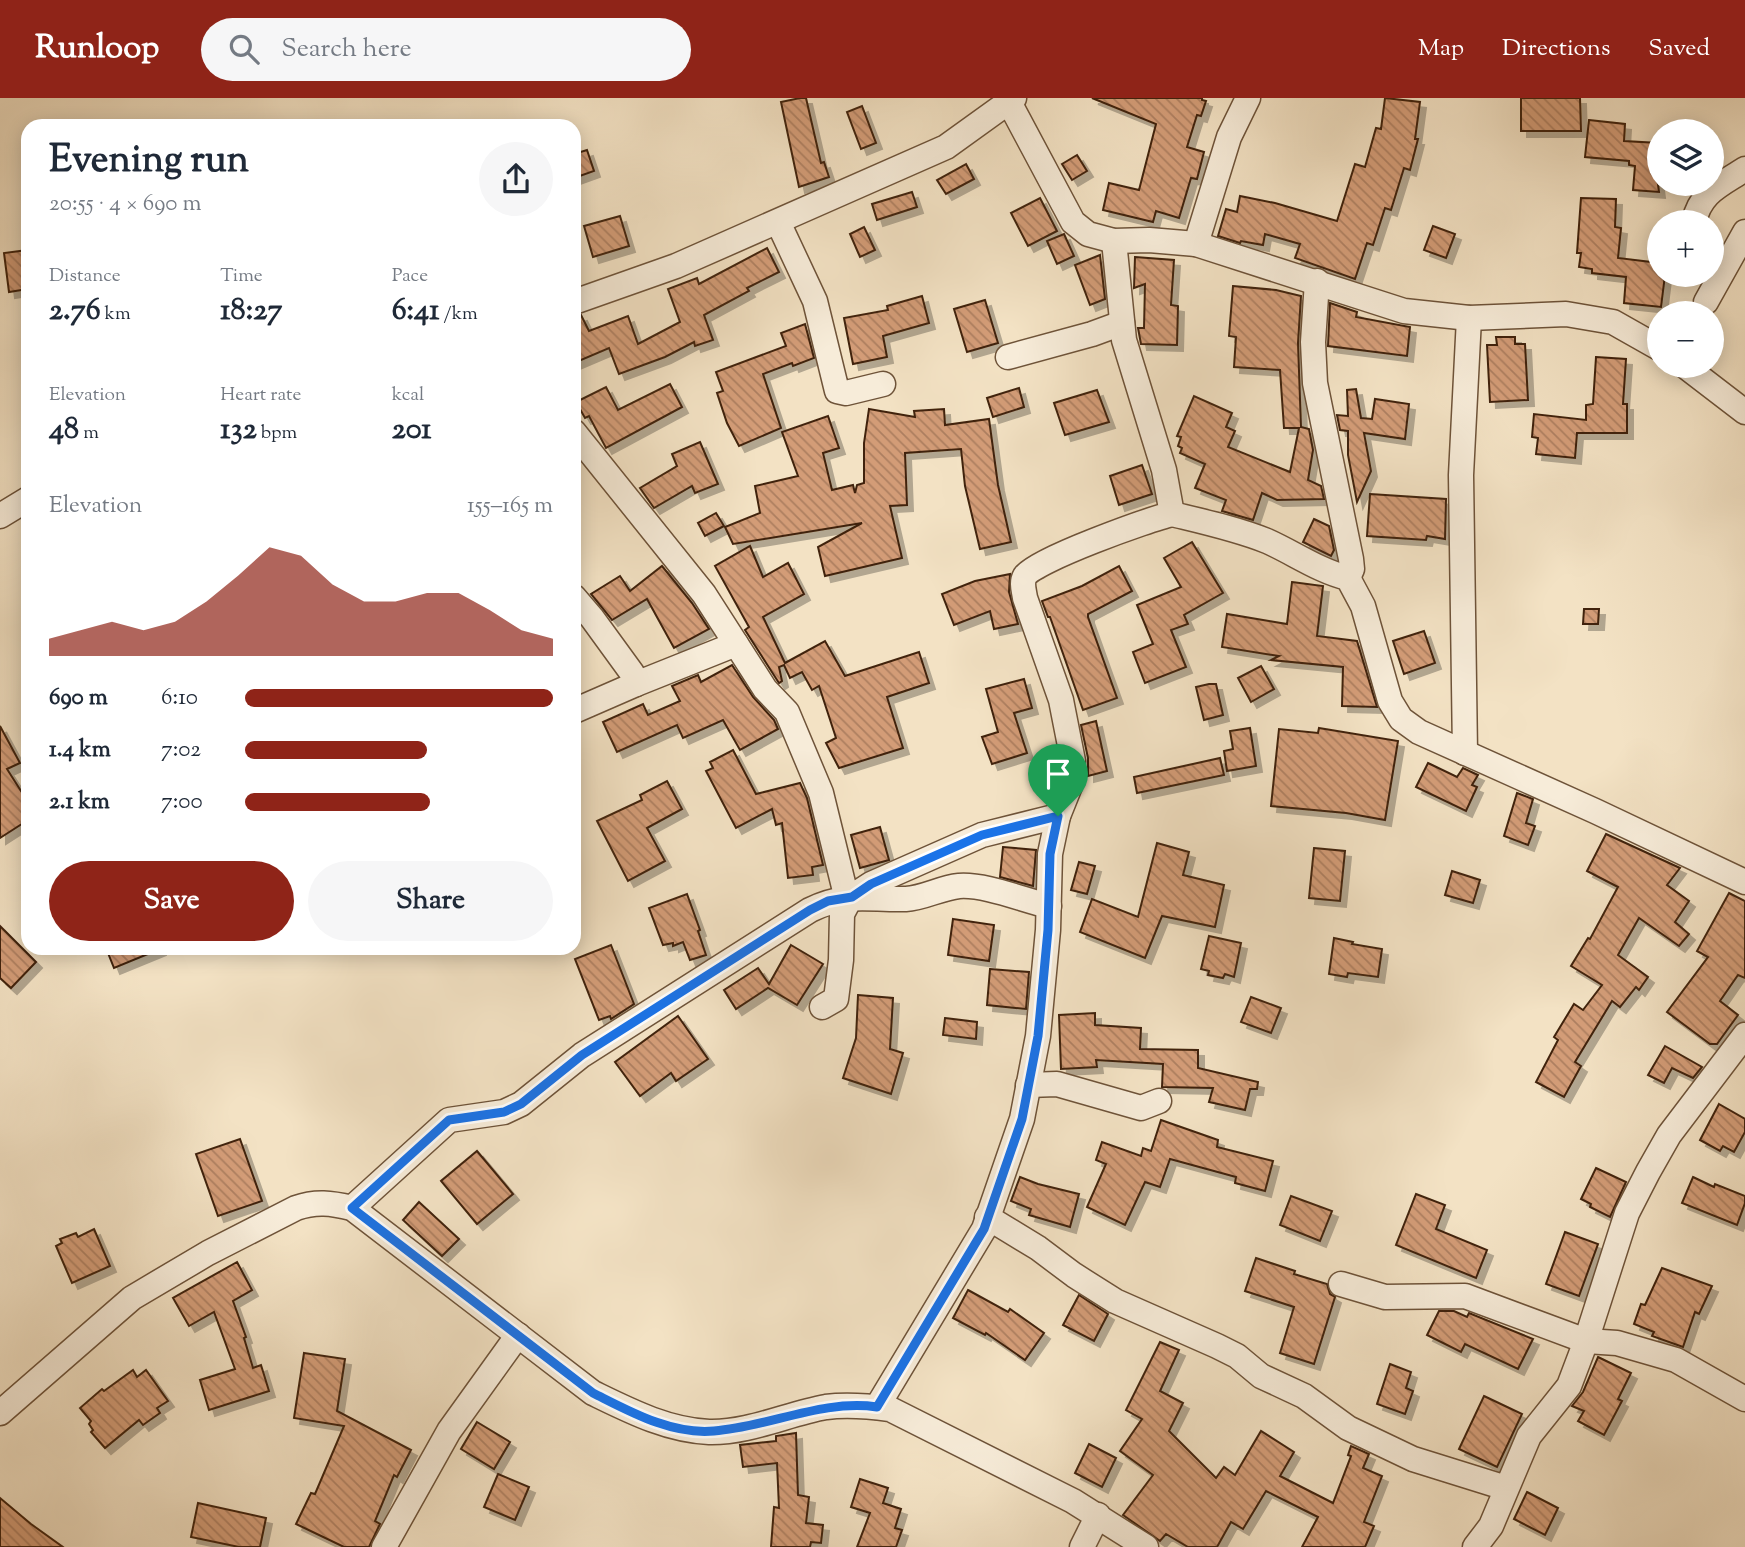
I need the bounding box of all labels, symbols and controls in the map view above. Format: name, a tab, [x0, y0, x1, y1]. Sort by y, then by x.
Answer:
search box	[201, 18, 691, 81]
text: Runloop	[35, 25, 159, 73]
icon: search	[225, 30, 263, 68]
text: Search here	[281, 31, 412, 68]
text: Map	[1418, 32, 1464, 66]
text: Directions	[1502, 32, 1610, 66]
text: Saved	[1648, 32, 1710, 66]
map controls	[1647, 119, 1724, 378]
button: layers	[1647, 119, 1724, 196]
text: Evening run	[49, 135, 249, 189]
button: share	[479, 142, 553, 216]
text: 20:55 · 4 × 690 m	[49, 188, 201, 221]
button: +	[1647, 210, 1724, 287]
text: Distance	[49, 263, 121, 290]
text: Time	[220, 263, 263, 290]
text: Pace	[392, 263, 428, 290]
text: 2.76	[49, 290, 101, 333]
text: 18:27	[220, 290, 282, 333]
text: 6:41	[392, 290, 439, 333]
text: km	[101, 301, 131, 328]
text: /km	[439, 301, 478, 328]
button: −	[1647, 301, 1724, 378]
text: Elevation	[49, 382, 126, 409]
text: Heart rate	[220, 382, 301, 409]
text: kcal	[392, 382, 424, 409]
text: 48	[49, 409, 79, 452]
text: 132	[220, 409, 257, 452]
text: 201	[392, 409, 431, 452]
text: m	[79, 420, 99, 447]
text: bpm	[257, 420, 297, 447]
text: Elevation	[49, 490, 142, 523]
text: 155–165 m	[467, 490, 553, 523]
text: 690 m	[49, 682, 108, 715]
text: 6:10	[161, 682, 198, 715]
text: 1.4 km	[49, 734, 111, 767]
text: 7:02	[161, 734, 201, 767]
pin	[1028, 744, 1088, 816]
icon: arrive	[1039, 755, 1077, 793]
text: 2.1 km	[49, 786, 110, 819]
text: 7:00	[161, 786, 203, 819]
button: Save	[49, 861, 294, 941]
button: Share	[308, 861, 553, 941]

